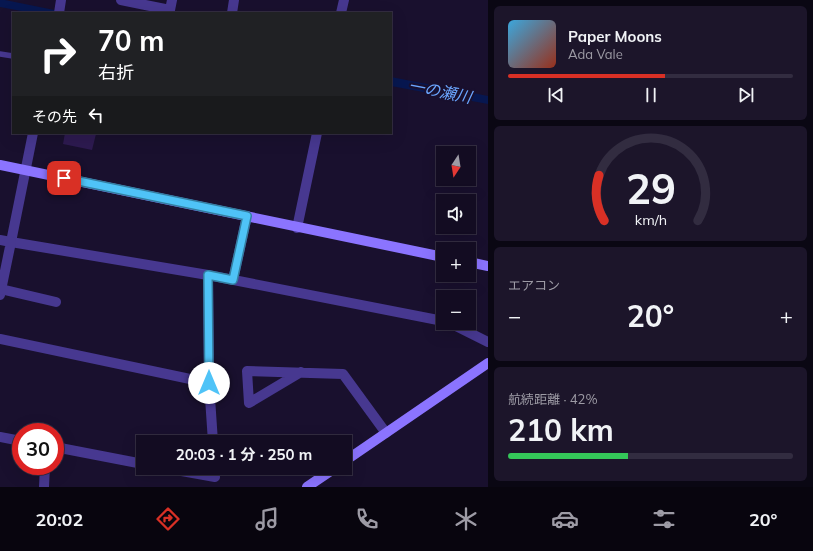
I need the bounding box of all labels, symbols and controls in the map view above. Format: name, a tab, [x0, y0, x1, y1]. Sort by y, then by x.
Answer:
text: 70 m	[98, 23, 164, 58]
text: Paper Moons	[568, 27, 662, 46]
icon: right	[32, 28, 84, 80]
text: Ada Vale	[568, 46, 623, 62]
text: 右折	[98, 61, 134, 84]
water label: 一の瀬川	[407, 75, 475, 107]
icon: previous	[545, 84, 567, 106]
icon: pause	[640, 84, 662, 106]
icon: next	[735, 84, 757, 106]
icon: left	[85, 104, 107, 126]
text: その先	[32, 107, 77, 126]
north arrow	[436, 146, 476, 186]
map controls	[436, 146, 476, 330]
pin	[47, 161, 81, 195]
text: 29	[626, 162, 675, 214]
icon: arrive	[53, 167, 75, 189]
button: sound	[436, 194, 476, 234]
text: km/h	[634, 211, 667, 229]
button: +	[436, 242, 476, 282]
text: エアコン	[508, 277, 560, 293]
button: −	[436, 290, 476, 330]
text: 20°	[627, 297, 674, 335]
text: −	[508, 302, 521, 330]
text: +	[780, 302, 793, 330]
position arrow	[188, 362, 230, 404]
text: 航続距離 · 42%	[508, 391, 598, 407]
text: 210 km	[508, 411, 614, 449]
speed limit sign: 30	[12, 423, 64, 475]
text: 20:03 · 1 分 · 250 m	[176, 445, 312, 464]
icon: directions	[154, 505, 182, 533]
icon: music	[253, 505, 281, 533]
icon: phone	[353, 505, 381, 533]
icon: climate	[452, 505, 480, 533]
icon: car	[551, 505, 579, 533]
icon: filters	[650, 505, 678, 533]
text: 20:02	[36, 508, 83, 531]
text: 20°	[749, 508, 777, 531]

